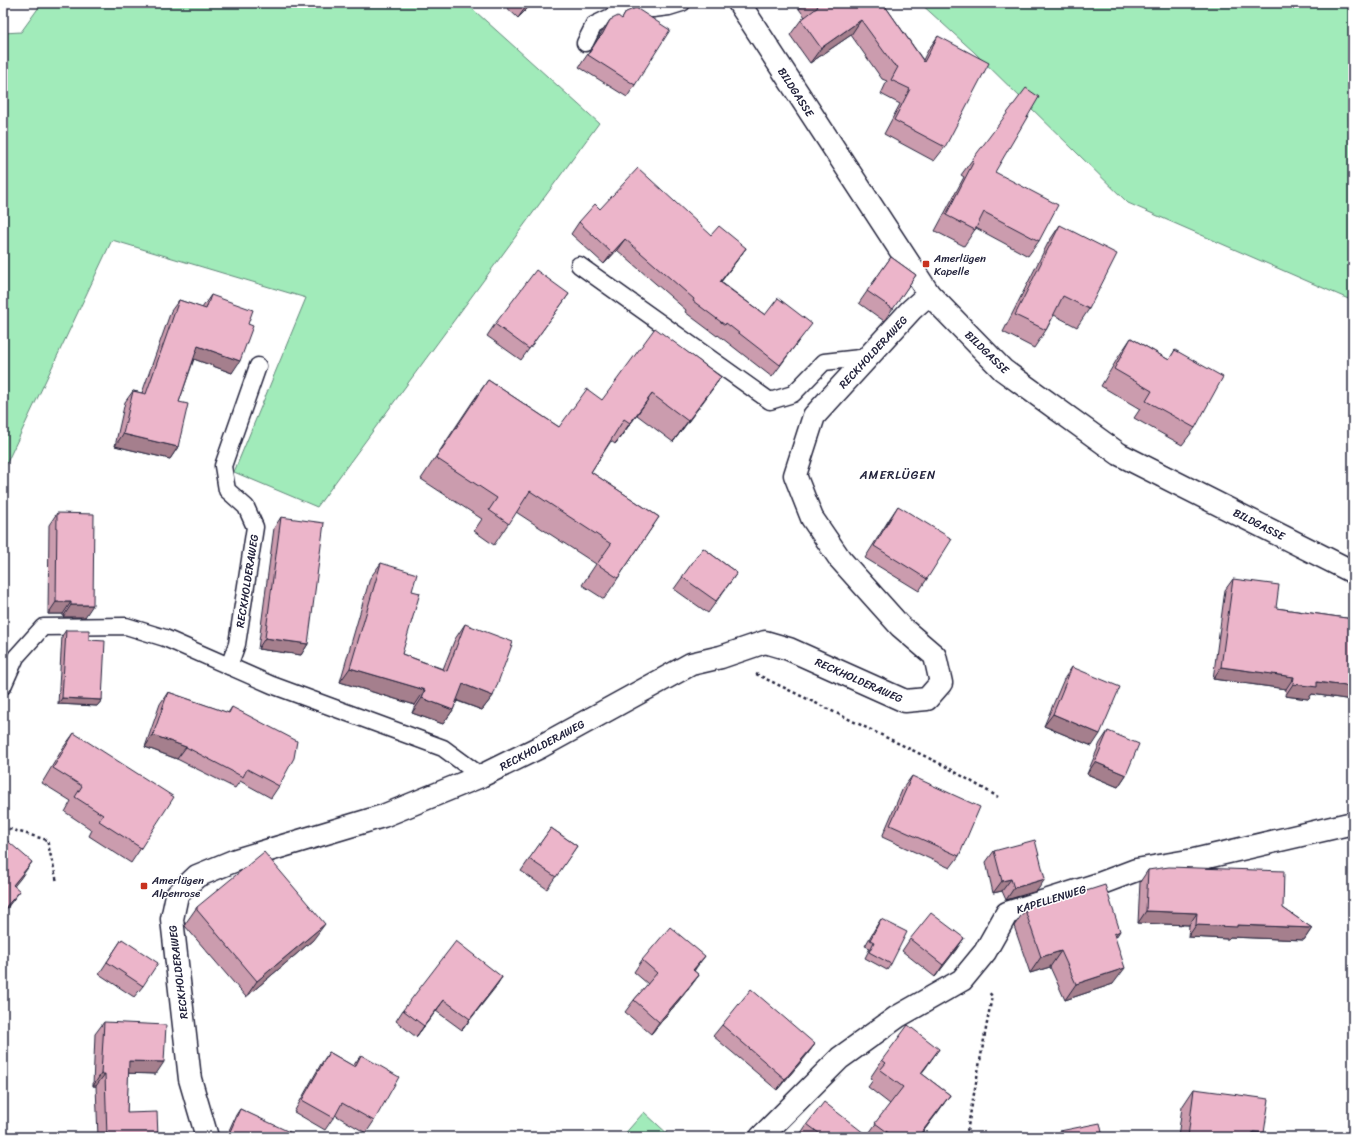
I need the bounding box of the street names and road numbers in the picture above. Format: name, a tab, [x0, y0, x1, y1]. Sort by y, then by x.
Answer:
street label: BILDGASSE	[772, 64, 819, 122]
street label: RECKHOLDERAWEG	[834, 311, 913, 393]
street label: BILDGASSE	[960, 326, 1014, 379]
street label: BILDGASSE	[1230, 503, 1289, 546]
street label: RECKHOLDERAWEG	[231, 533, 264, 629]
street label: RECKHOLDERAWEG	[812, 653, 906, 708]
street label: RECKHOLDERAWEG	[496, 715, 589, 776]
street label: KAPELLENWEG	[1014, 880, 1089, 919]
street label: RECKHOLDERAWEG	[163, 924, 194, 1020]

